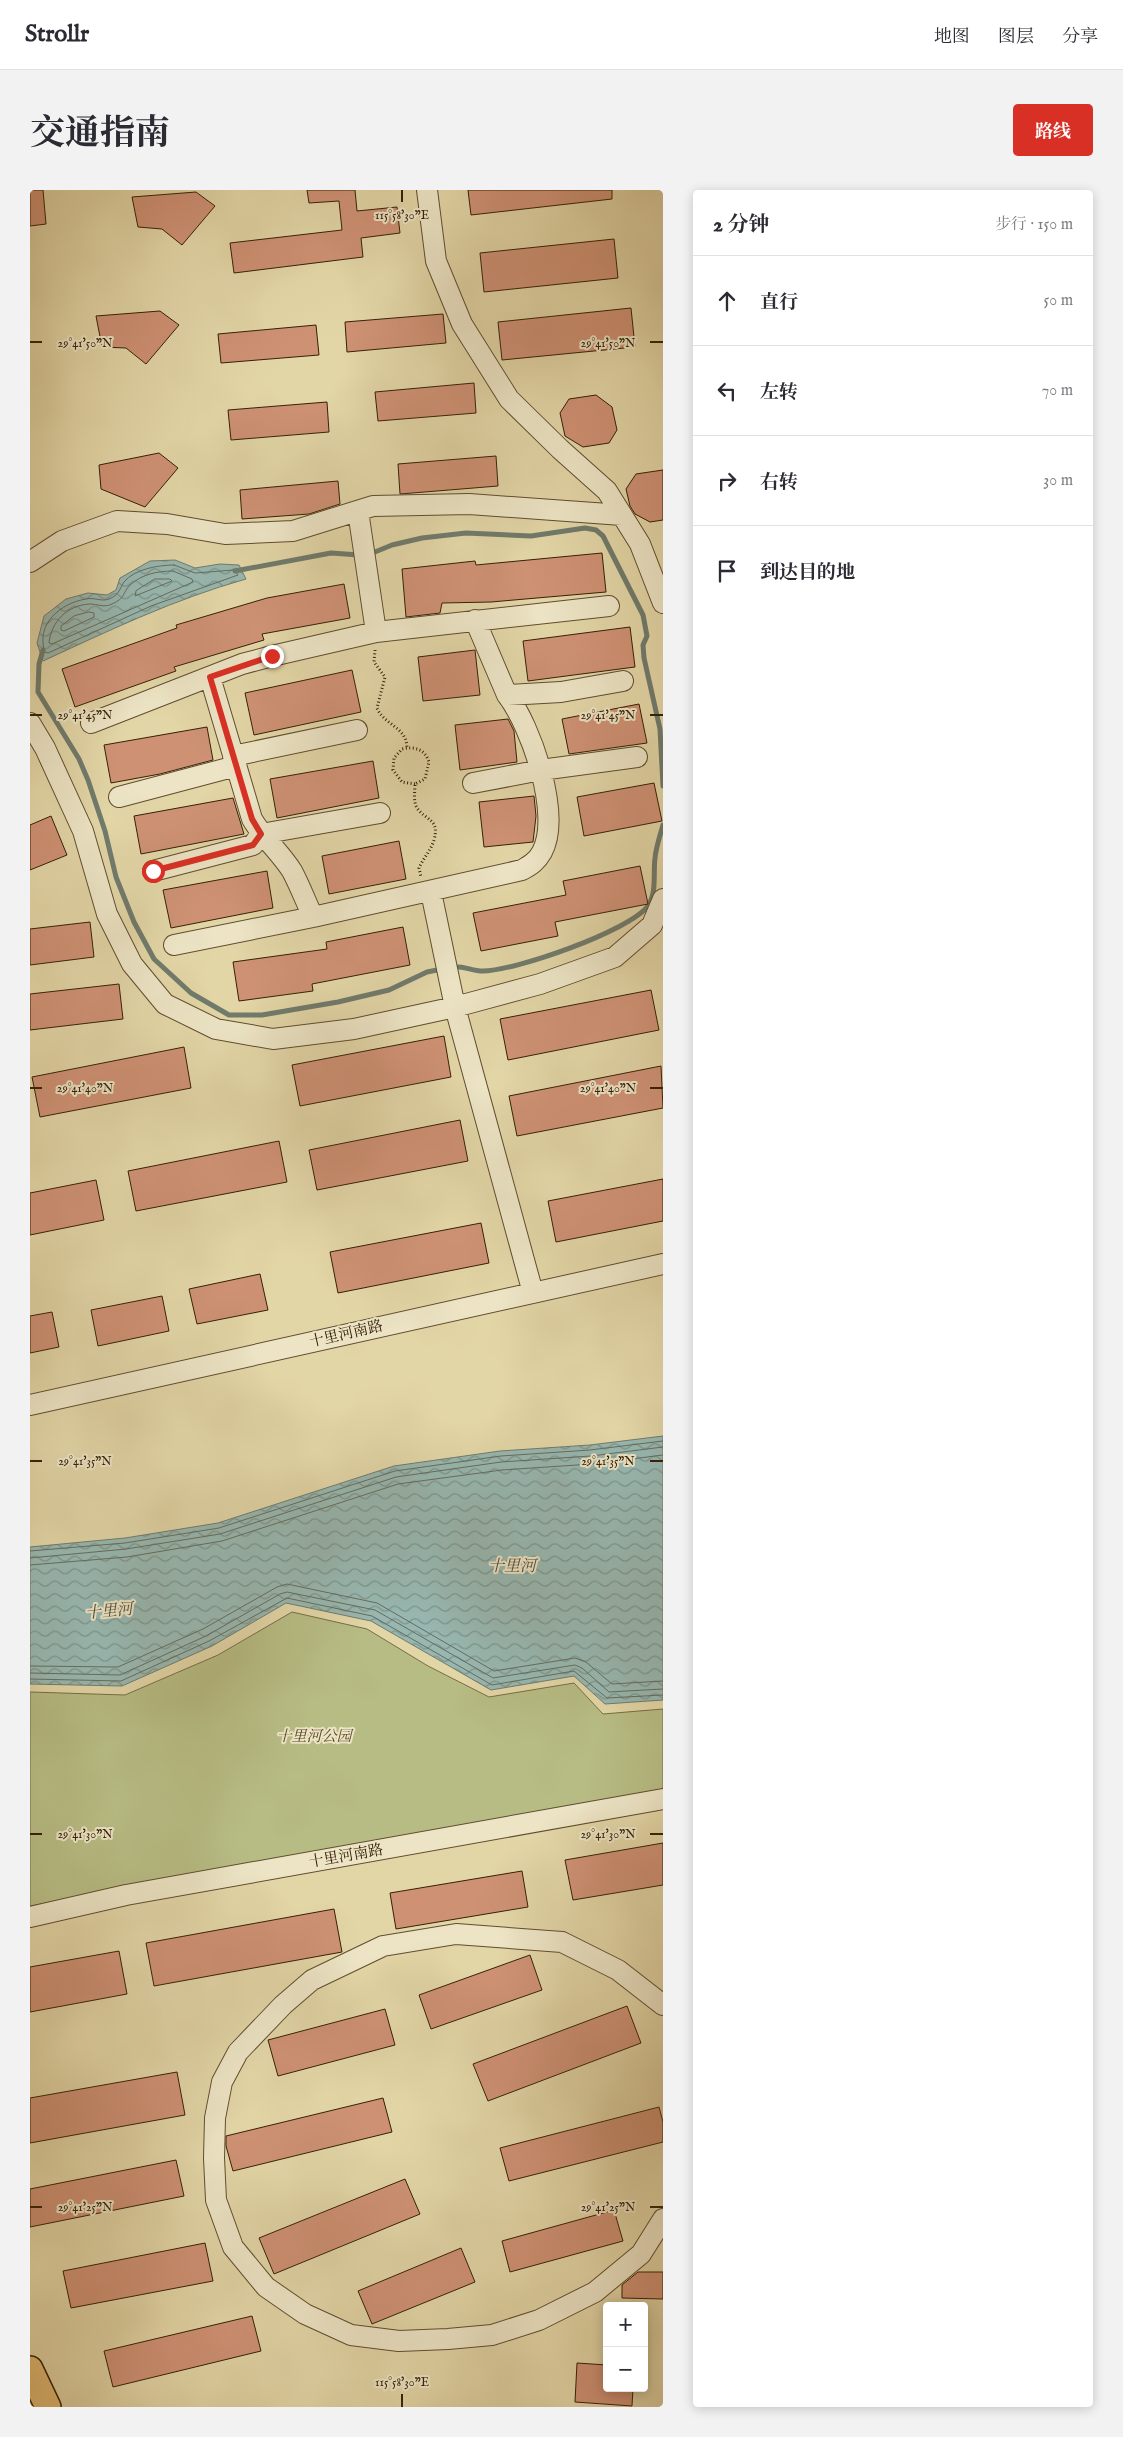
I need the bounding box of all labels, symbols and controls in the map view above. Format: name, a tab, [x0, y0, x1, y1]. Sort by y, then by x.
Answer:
text: Strollr	[25, 19, 89, 50]
text: 地图	[934, 26, 970, 49]
text: 图层	[998, 26, 1034, 49]
text: 分享	[1062, 26, 1098, 49]
button: 路线	[1013, 104, 1093, 156]
text: 交通指南	[30, 112, 170, 157]
text: 115°58'30"E	[375, 208, 429, 223]
text: 2 分钟	[713, 212, 769, 239]
text: 步行 · 150 m	[995, 215, 1073, 235]
icon: ahead	[713, 287, 741, 315]
text: 直行	[760, 291, 798, 315]
text: 50 m	[1044, 291, 1073, 311]
text: 29°41'50"N	[58, 336, 113, 351]
text: 29°41'50"N	[581, 336, 636, 351]
icon: left	[713, 377, 741, 405]
text: 左转	[760, 381, 798, 405]
text: 70 m	[1042, 381, 1073, 401]
icon: right	[713, 467, 741, 495]
text: 右转	[760, 471, 798, 495]
text: 30 m	[1043, 471, 1073, 491]
icon: arrive	[713, 557, 741, 585]
text: 到达目的地	[760, 561, 855, 585]
route end	[261, 645, 284, 668]
text: 29°41'45"N	[58, 708, 113, 723]
text: 29°41'45"N	[581, 708, 636, 723]
route start	[142, 860, 165, 883]
text: 29°41'40"N	[57, 1081, 114, 1096]
text: 29°41'40"N	[580, 1081, 637, 1096]
street label: 十里河南路	[307, 1316, 385, 1352]
text: 29°41'35"N	[58, 1454, 112, 1469]
text: 29°41'35"N	[581, 1454, 635, 1469]
water label: 十里河	[488, 1557, 539, 1577]
water label: 十里河	[84, 1599, 137, 1624]
park label: 十里河公园	[276, 1727, 353, 1746]
text: 29°41'30"N	[57, 1827, 113, 1842]
text: 29°41'30"N	[580, 1827, 636, 1842]
street label: 十里河南路	[307, 1840, 385, 1872]
text: 29°41'25"N	[58, 2200, 113, 2215]
text: 29°41'25"N	[581, 2200, 636, 2215]
map controls	[603, 2302, 648, 2392]
button: +	[603, 2302, 648, 2347]
button: −	[603, 2347, 648, 2392]
text: 115°58'30"E	[375, 2375, 429, 2390]

